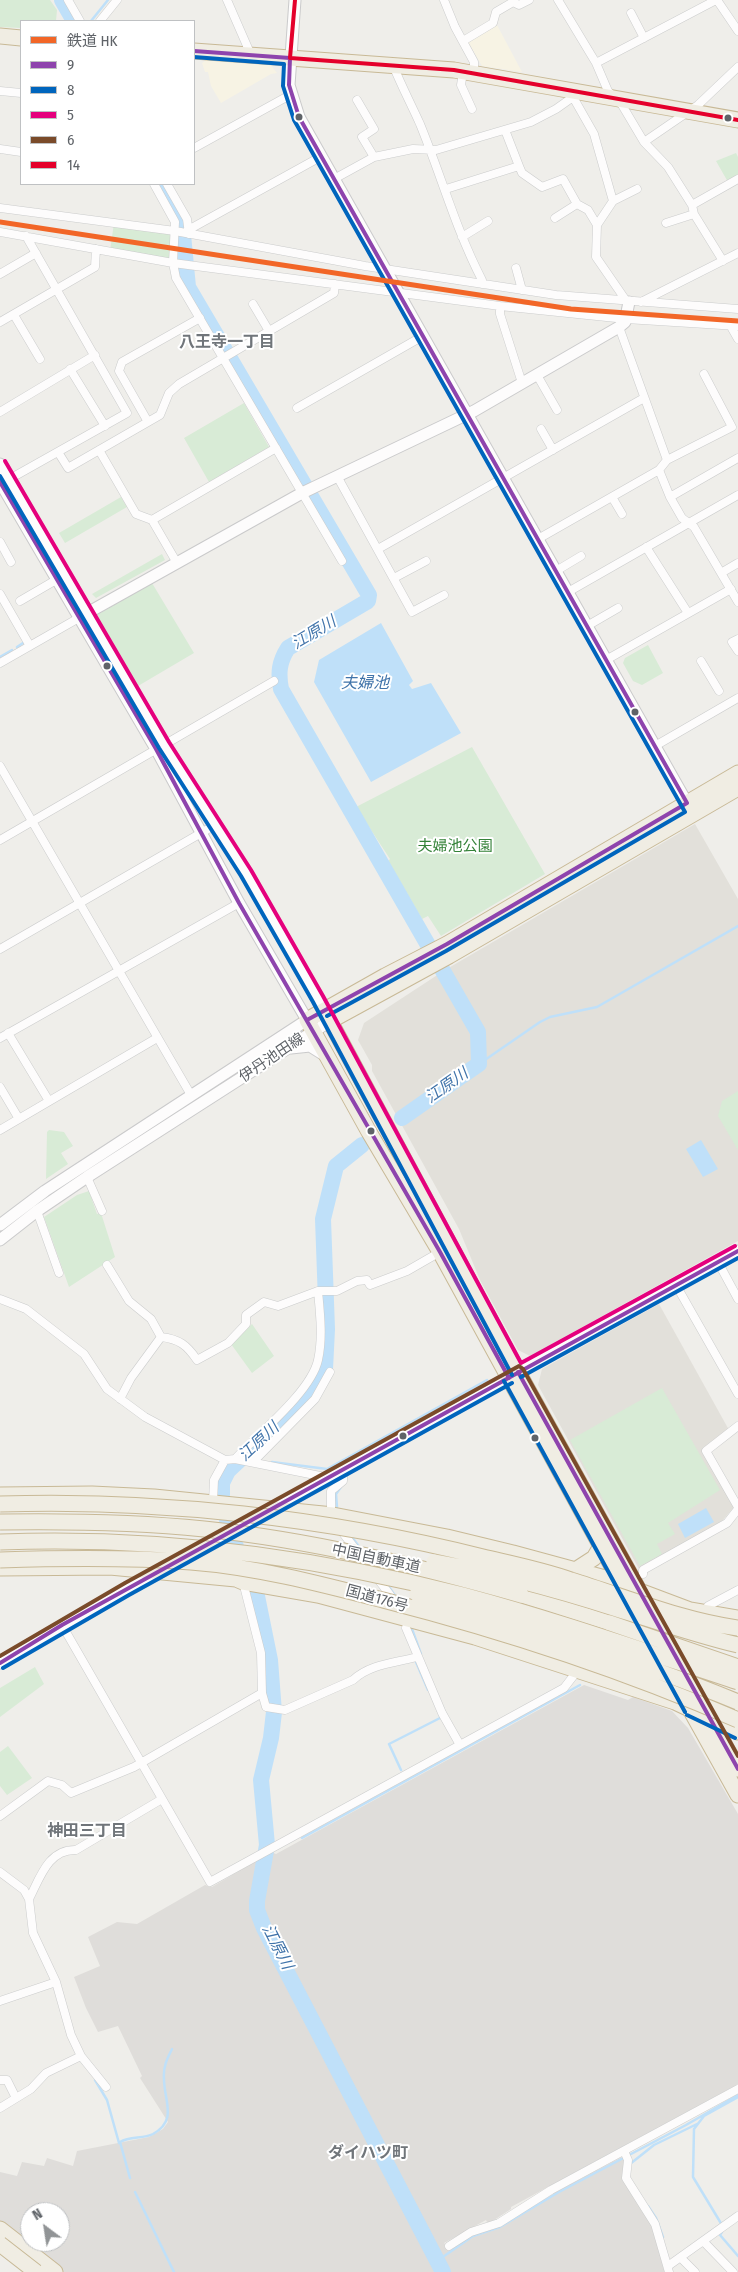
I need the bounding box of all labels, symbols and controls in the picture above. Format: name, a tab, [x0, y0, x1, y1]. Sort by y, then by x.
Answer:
legend	[20, 20, 195, 185]
text: 鉄道 HK	[67, 32, 118, 50]
text: 9	[67, 56, 74, 74]
text: 8	[67, 81, 75, 99]
text: 5	[67, 106, 74, 124]
unlabelled marker	[294, 112, 304, 122]
unlabelled marker	[723, 113, 733, 123]
text: 6	[67, 131, 74, 149]
text: 14	[67, 156, 80, 174]
district label: 八王寺一丁目	[179, 333, 275, 353]
water label: 江原川	[288, 612, 340, 654]
unlabelled marker	[102, 661, 112, 671]
water label: 夫婦池	[341, 674, 389, 694]
unlabelled marker	[630, 707, 640, 717]
park label: 夫婦池公園	[418, 838, 492, 856]
street label: 伊丹池田線	[236, 1030, 308, 1086]
water label: 江原川	[422, 1064, 472, 1108]
unlabelled marker	[366, 1126, 376, 1136]
water label: 江原川	[235, 1419, 283, 1465]
unlabelled marker	[398, 1431, 408, 1441]
unlabelled marker	[530, 1433, 540, 1443]
street label: 中国自動車道	[330, 1541, 422, 1577]
street label: 国道176号	[344, 1582, 410, 1616]
district label: 神田三丁目	[47, 1822, 127, 1842]
water label: 江原川	[258, 1921, 296, 1973]
district label: ダイハツ町	[328, 2144, 408, 2164]
north arrow	[20, 2202, 70, 2252]
text: N	[30, 2205, 45, 2224]

